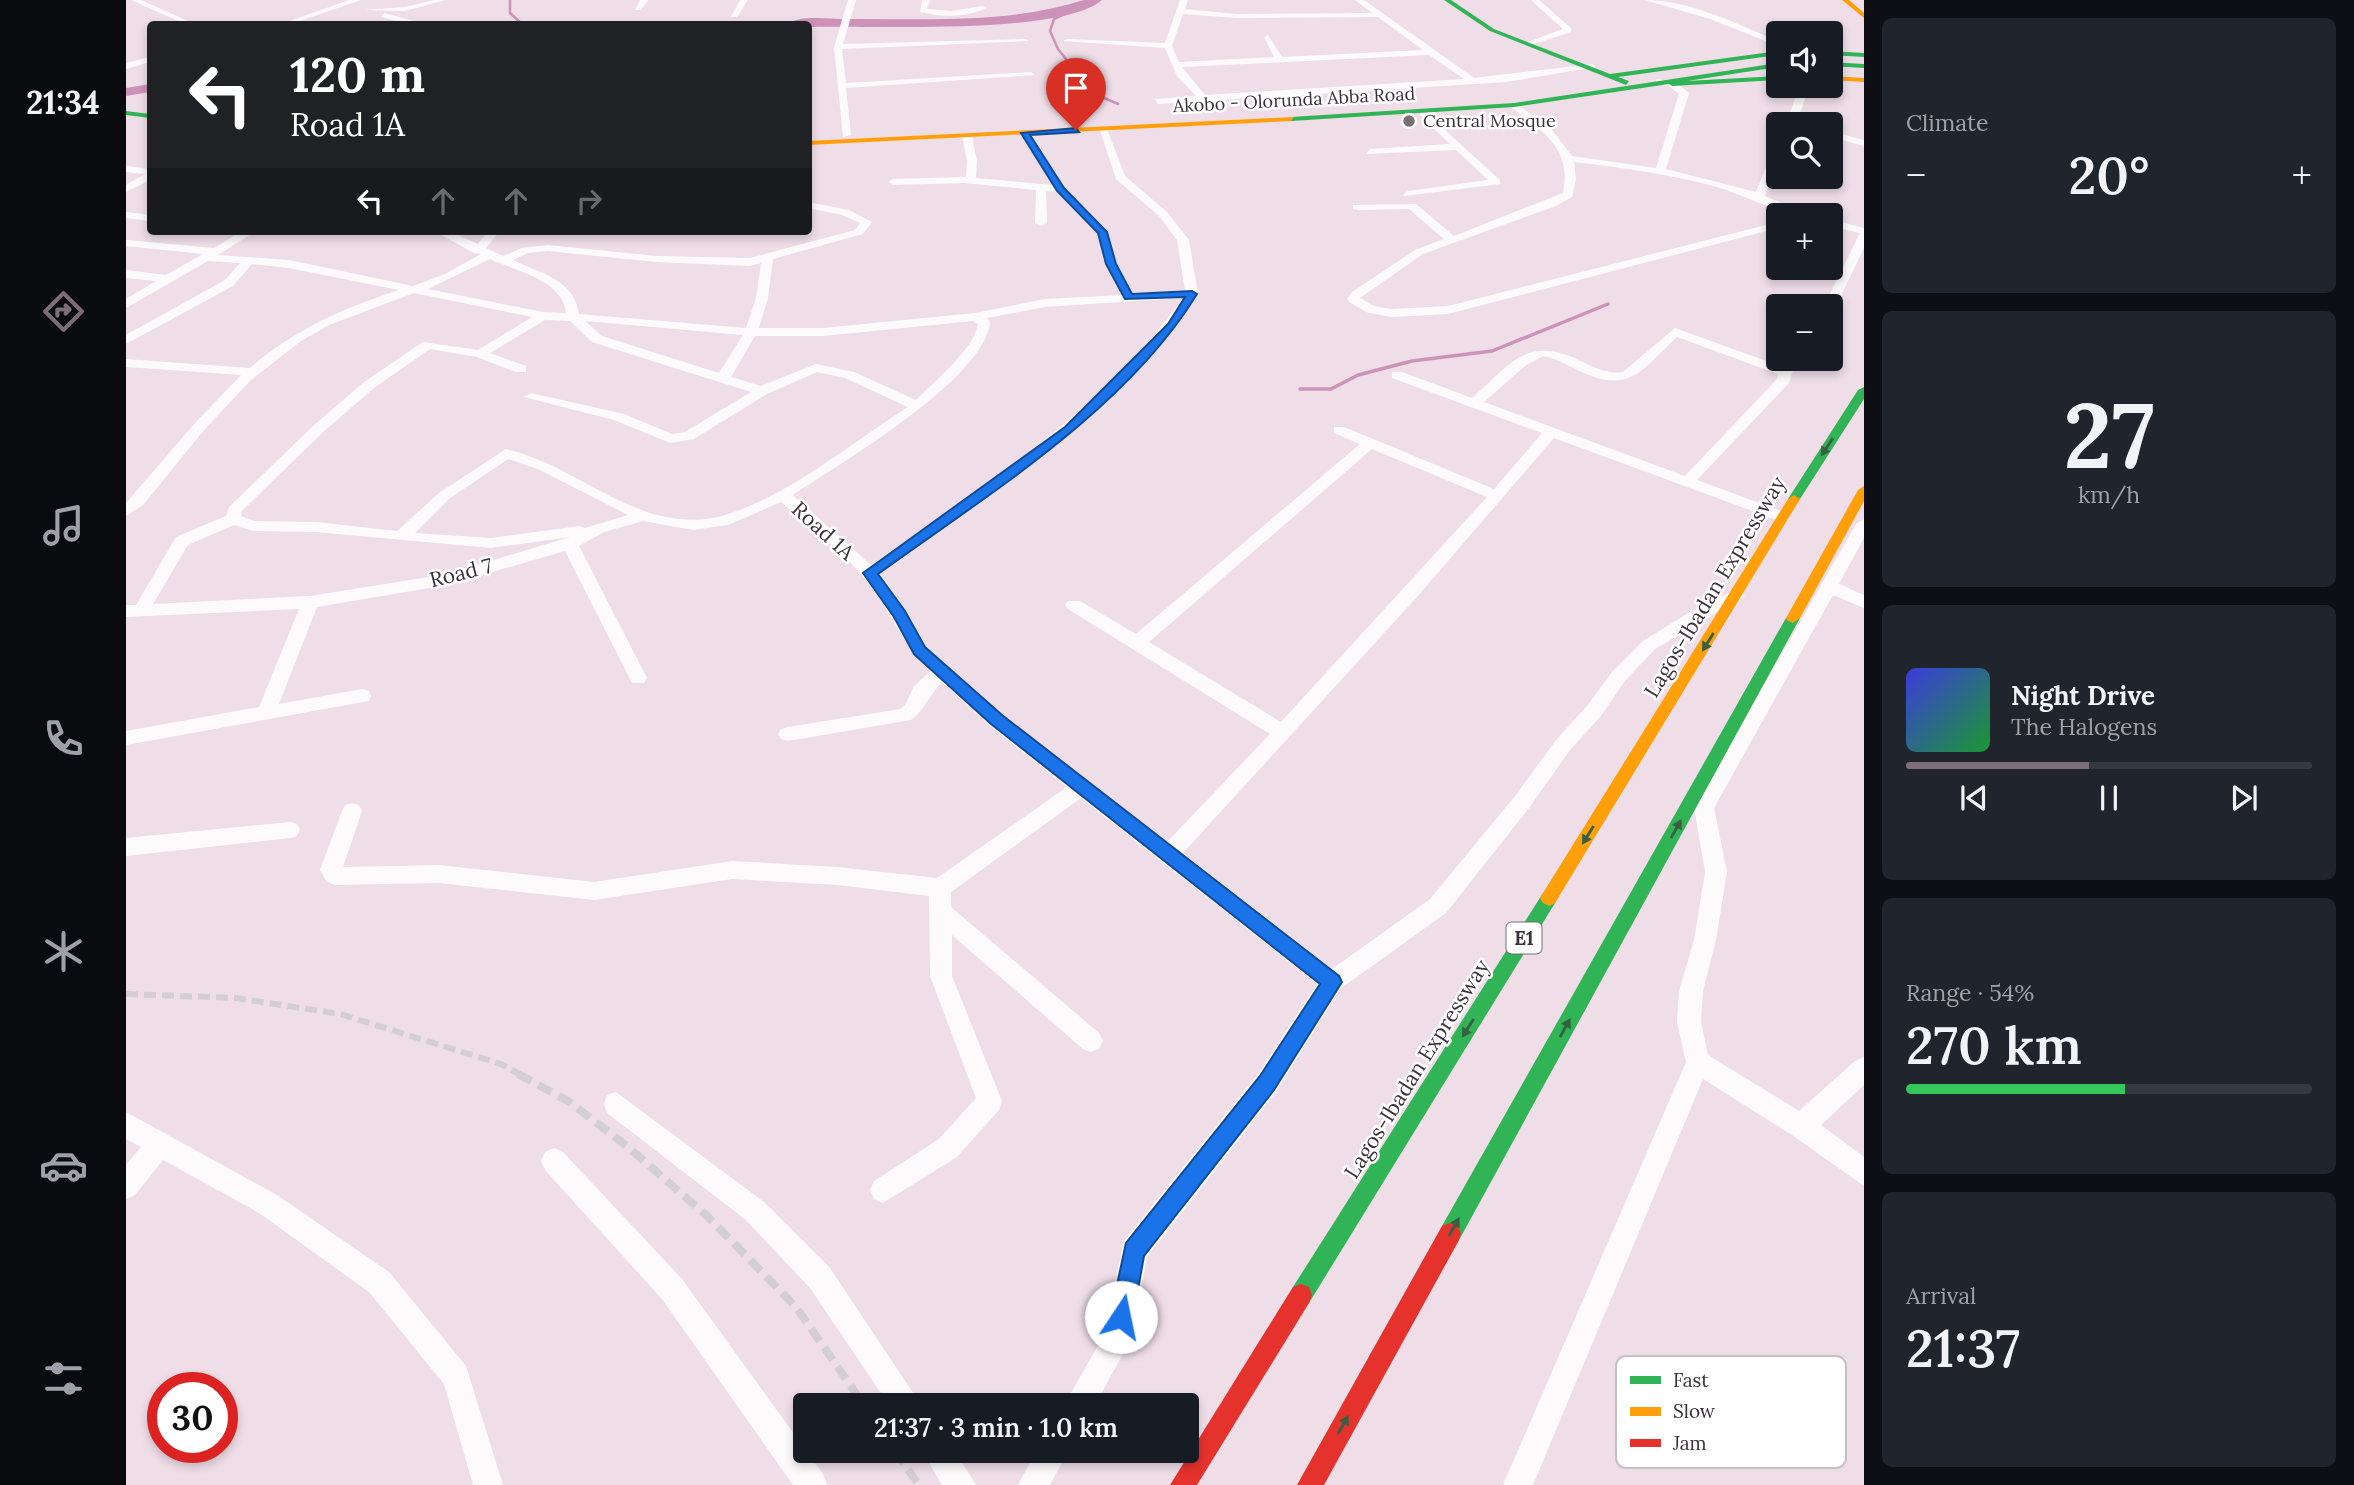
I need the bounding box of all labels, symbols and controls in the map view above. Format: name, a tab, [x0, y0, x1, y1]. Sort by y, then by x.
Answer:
map controls	[1766, 21, 1843, 371]
button: sound	[1766, 21, 1843, 98]
text: 120 m	[290, 43, 425, 105]
icon: left	[175, 49, 266, 140]
pin	[1046, 58, 1106, 130]
icon: arrive	[1057, 69, 1095, 107]
text: 21:34	[26, 82, 100, 123]
street label: Akobo - Olorunda Abba Road	[1171, 82, 1416, 117]
text: Road 1A	[290, 104, 405, 145]
text: Climate	[1906, 108, 1988, 137]
place label: Central Mosque	[1423, 109, 1556, 132]
button: search	[1766, 112, 1843, 189]
marker: Central Mosque	[1401, 113, 1417, 129]
text: 20°	[2069, 142, 2149, 208]
text: −	[1906, 151, 1926, 199]
text: +	[2292, 151, 2312, 199]
icon: left	[351, 182, 389, 220]
icon: ahead	[424, 182, 462, 220]
icon: ahead	[497, 182, 535, 220]
icon: right	[570, 182, 608, 220]
button: +	[1766, 203, 1843, 280]
icon: directions	[39, 287, 88, 336]
button: −	[1766, 294, 1843, 371]
text: 27	[2063, 376, 2155, 493]
one-way arrow	[1820, 438, 1833, 457]
street label: Lagos-Ibadan Expressway	[1638, 471, 1791, 702]
text: km/h	[2078, 480, 2140, 509]
street label: Road 1A	[786, 495, 861, 566]
icon: music	[39, 501, 88, 550]
street label: Road 7	[427, 552, 495, 593]
one-way arrow	[1702, 632, 1715, 651]
text: Night Drive	[2011, 679, 2155, 712]
text: The Halogens	[2011, 712, 2157, 741]
icon: phone	[39, 714, 88, 763]
icon: previous	[1955, 779, 1993, 817]
icon: pause	[2090, 779, 2128, 817]
icon: next	[2225, 779, 2263, 817]
one-way arrow	[1670, 820, 1682, 839]
one-way arrow	[1581, 825, 1594, 844]
road number: E1	[1506, 922, 1542, 954]
icon: climate	[39, 927, 88, 976]
street label: Lagos-Ibadan Expressway	[1338, 954, 1495, 1183]
text: Range · 54%	[1906, 978, 2034, 1007]
text: 270 km	[1906, 1012, 2082, 1078]
one-way arrow	[1461, 1018, 1474, 1037]
one-way arrow	[1559, 1018, 1571, 1038]
icon: car	[39, 1141, 88, 1190]
one-way arrow	[1448, 1217, 1460, 1237]
position arrow	[1084, 1280, 1158, 1354]
text: Arrival	[1906, 1281, 1976, 1310]
text: 21:37	[1906, 1315, 2020, 1381]
icon: filters	[39, 1354, 88, 1403]
legend	[1616, 1356, 1846, 1468]
text: Fast	[1673, 1368, 1709, 1392]
speed limit sign: 30	[147, 1372, 238, 1463]
text: Slow	[1673, 1399, 1716, 1423]
text: 21:37 · 3 min · 1.0 km	[874, 1411, 1118, 1444]
one-way arrow	[1337, 1416, 1349, 1435]
text: Jam	[1672, 1431, 1707, 1455]

